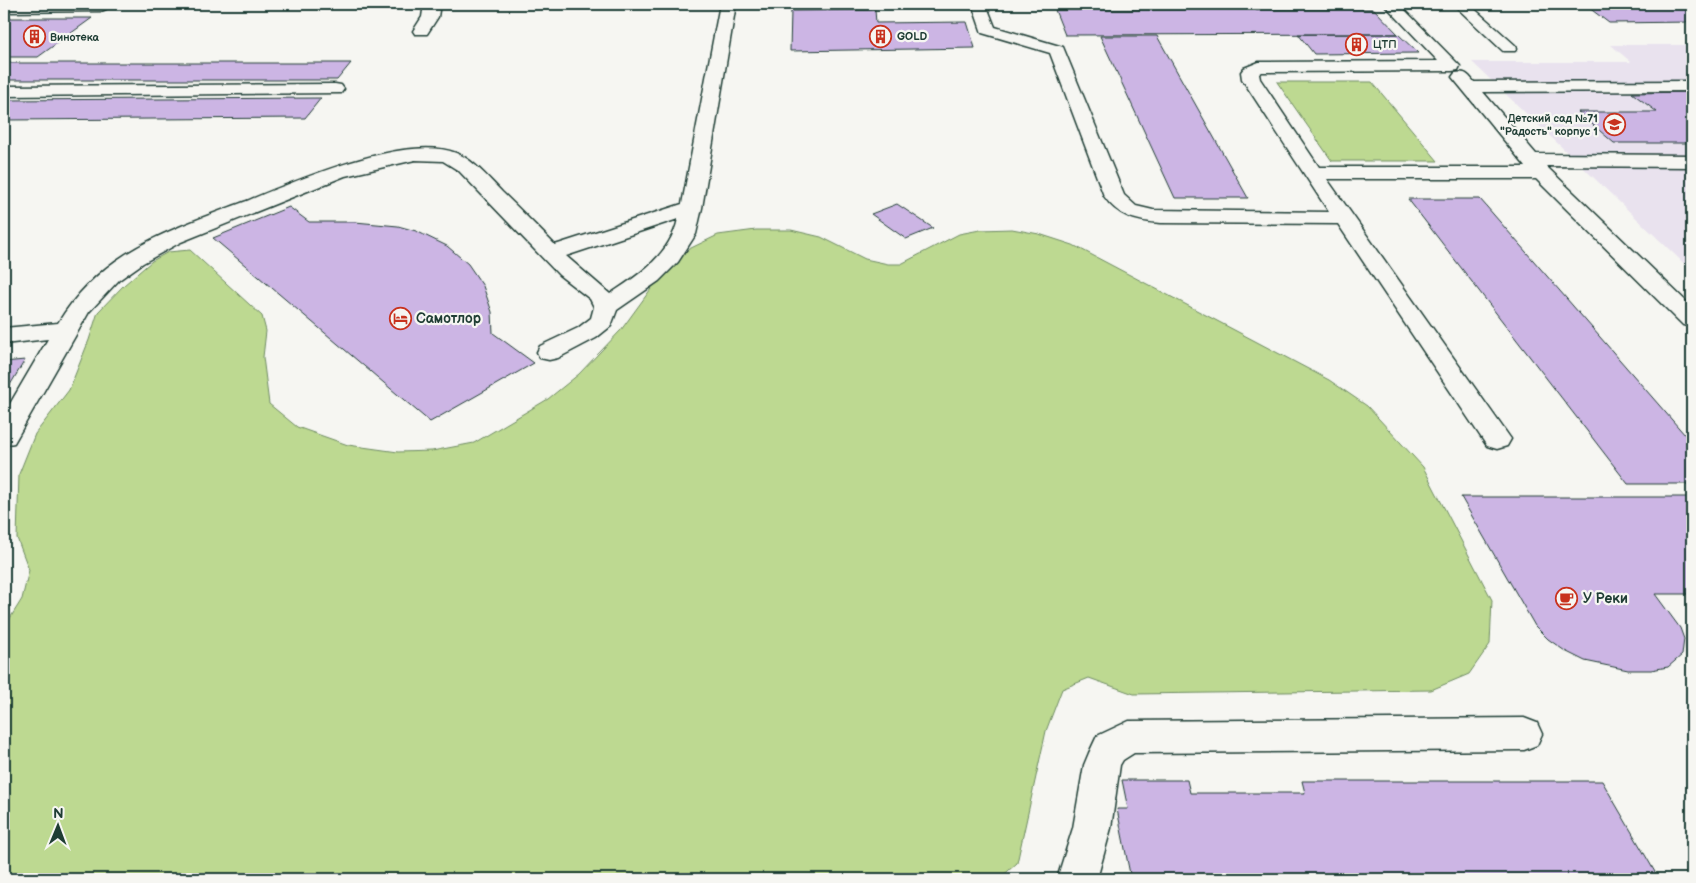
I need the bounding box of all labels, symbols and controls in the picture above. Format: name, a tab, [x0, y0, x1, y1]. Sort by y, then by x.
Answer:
building icon: GOLD	[869, 24, 893, 48]
building icon: Винотека	[22, 25, 46, 49]
place label: GOLD	[897, 30, 927, 43]
place label: Винотека	[50, 31, 100, 44]
building icon: ЦТП	[1345, 32, 1369, 56]
place label: ЦТП	[1373, 38, 1397, 51]
place label: Детский сад №71 "Радость" корпус 1	[1500, 112, 1598, 138]
school or university icon: Детский сад №71 "Радость" корпус 1	[1602, 112, 1626, 136]
hotel icon: Самотлор	[388, 306, 412, 330]
place label: Самотлор	[416, 310, 482, 327]
cafe icon: У Реки	[1555, 586, 1579, 610]
place label: У Реки	[1583, 590, 1628, 607]
north arrow	[32, 800, 82, 850]
text: N	[53, 805, 64, 822]

